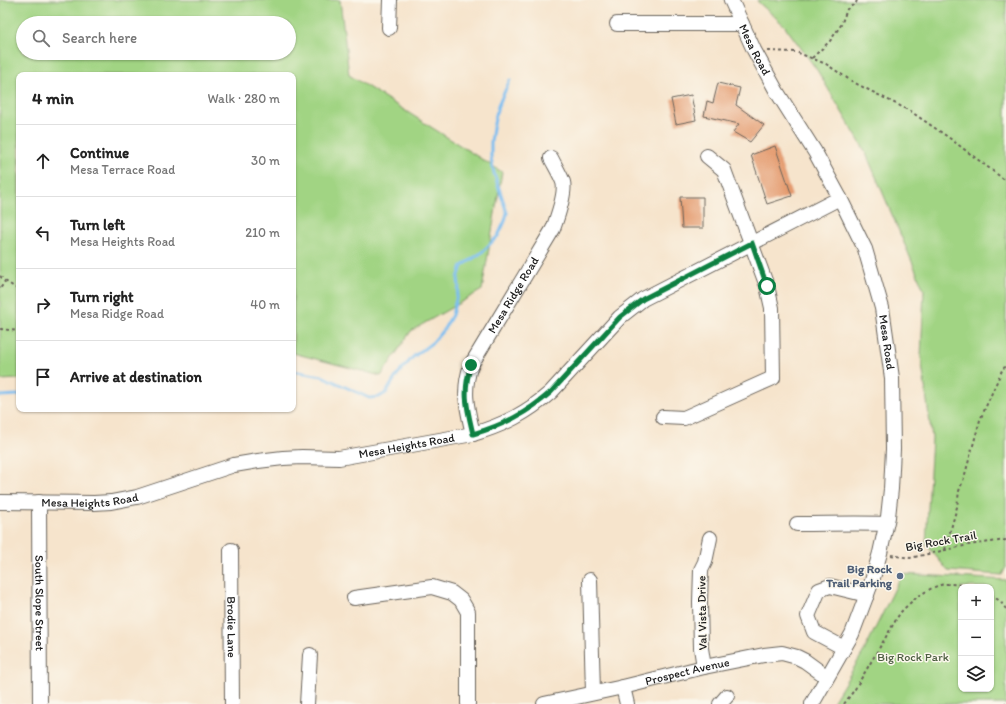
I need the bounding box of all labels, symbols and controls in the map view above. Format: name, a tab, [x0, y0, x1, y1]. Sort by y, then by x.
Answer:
search box	[16, 16, 296, 60]
street label: Mesa Road	[736, 22, 774, 78]
icon: search	[30, 27, 52, 49]
text: Search here	[62, 29, 137, 47]
text: 4 min	[32, 88, 74, 108]
text: Walk · 280 m	[207, 91, 280, 106]
text: Continue	[70, 144, 129, 162]
icon: ahead	[32, 150, 54, 172]
text: 30 m	[251, 153, 280, 168]
text: Mesa Terrace Road	[70, 162, 175, 177]
text: Turn left	[70, 216, 125, 234]
icon: left	[32, 222, 54, 244]
text: 210 m	[245, 225, 280, 240]
text: Mesa Heights Road	[70, 234, 175, 249]
street label: Mesa Ridge Road	[485, 254, 542, 336]
route start	[758, 277, 776, 295]
text: Turn right	[70, 288, 134, 306]
icon: right	[32, 294, 54, 316]
text: 40 m	[250, 297, 280, 312]
text: Mesa Ridge Road	[70, 306, 164, 321]
street label: Mesa Road	[876, 314, 898, 371]
route end	[462, 356, 480, 374]
icon: arrive	[32, 366, 54, 388]
text: Arrive at destination	[70, 368, 202, 386]
street label: Mesa Heights Road	[358, 430, 456, 461]
street label: Mesa Heights Road	[41, 490, 140, 510]
street label: Big Rock Trail	[904, 528, 978, 554]
street label: South Slope Street	[32, 555, 47, 651]
place label: Big Rock Trail Parking	[825, 562, 893, 591]
marker: Big Rock Trail Parking	[895, 571, 905, 581]
street label: Val Vista Drive	[694, 575, 710, 651]
map controls	[958, 584, 994, 692]
button: +	[958, 584, 994, 620]
street label: Brodie Lane	[224, 596, 239, 658]
button: −	[958, 620, 994, 656]
park label: Big Rock Park	[877, 650, 949, 664]
street label: Prospect Avenue	[644, 655, 731, 688]
button: layers	[958, 656, 994, 692]

